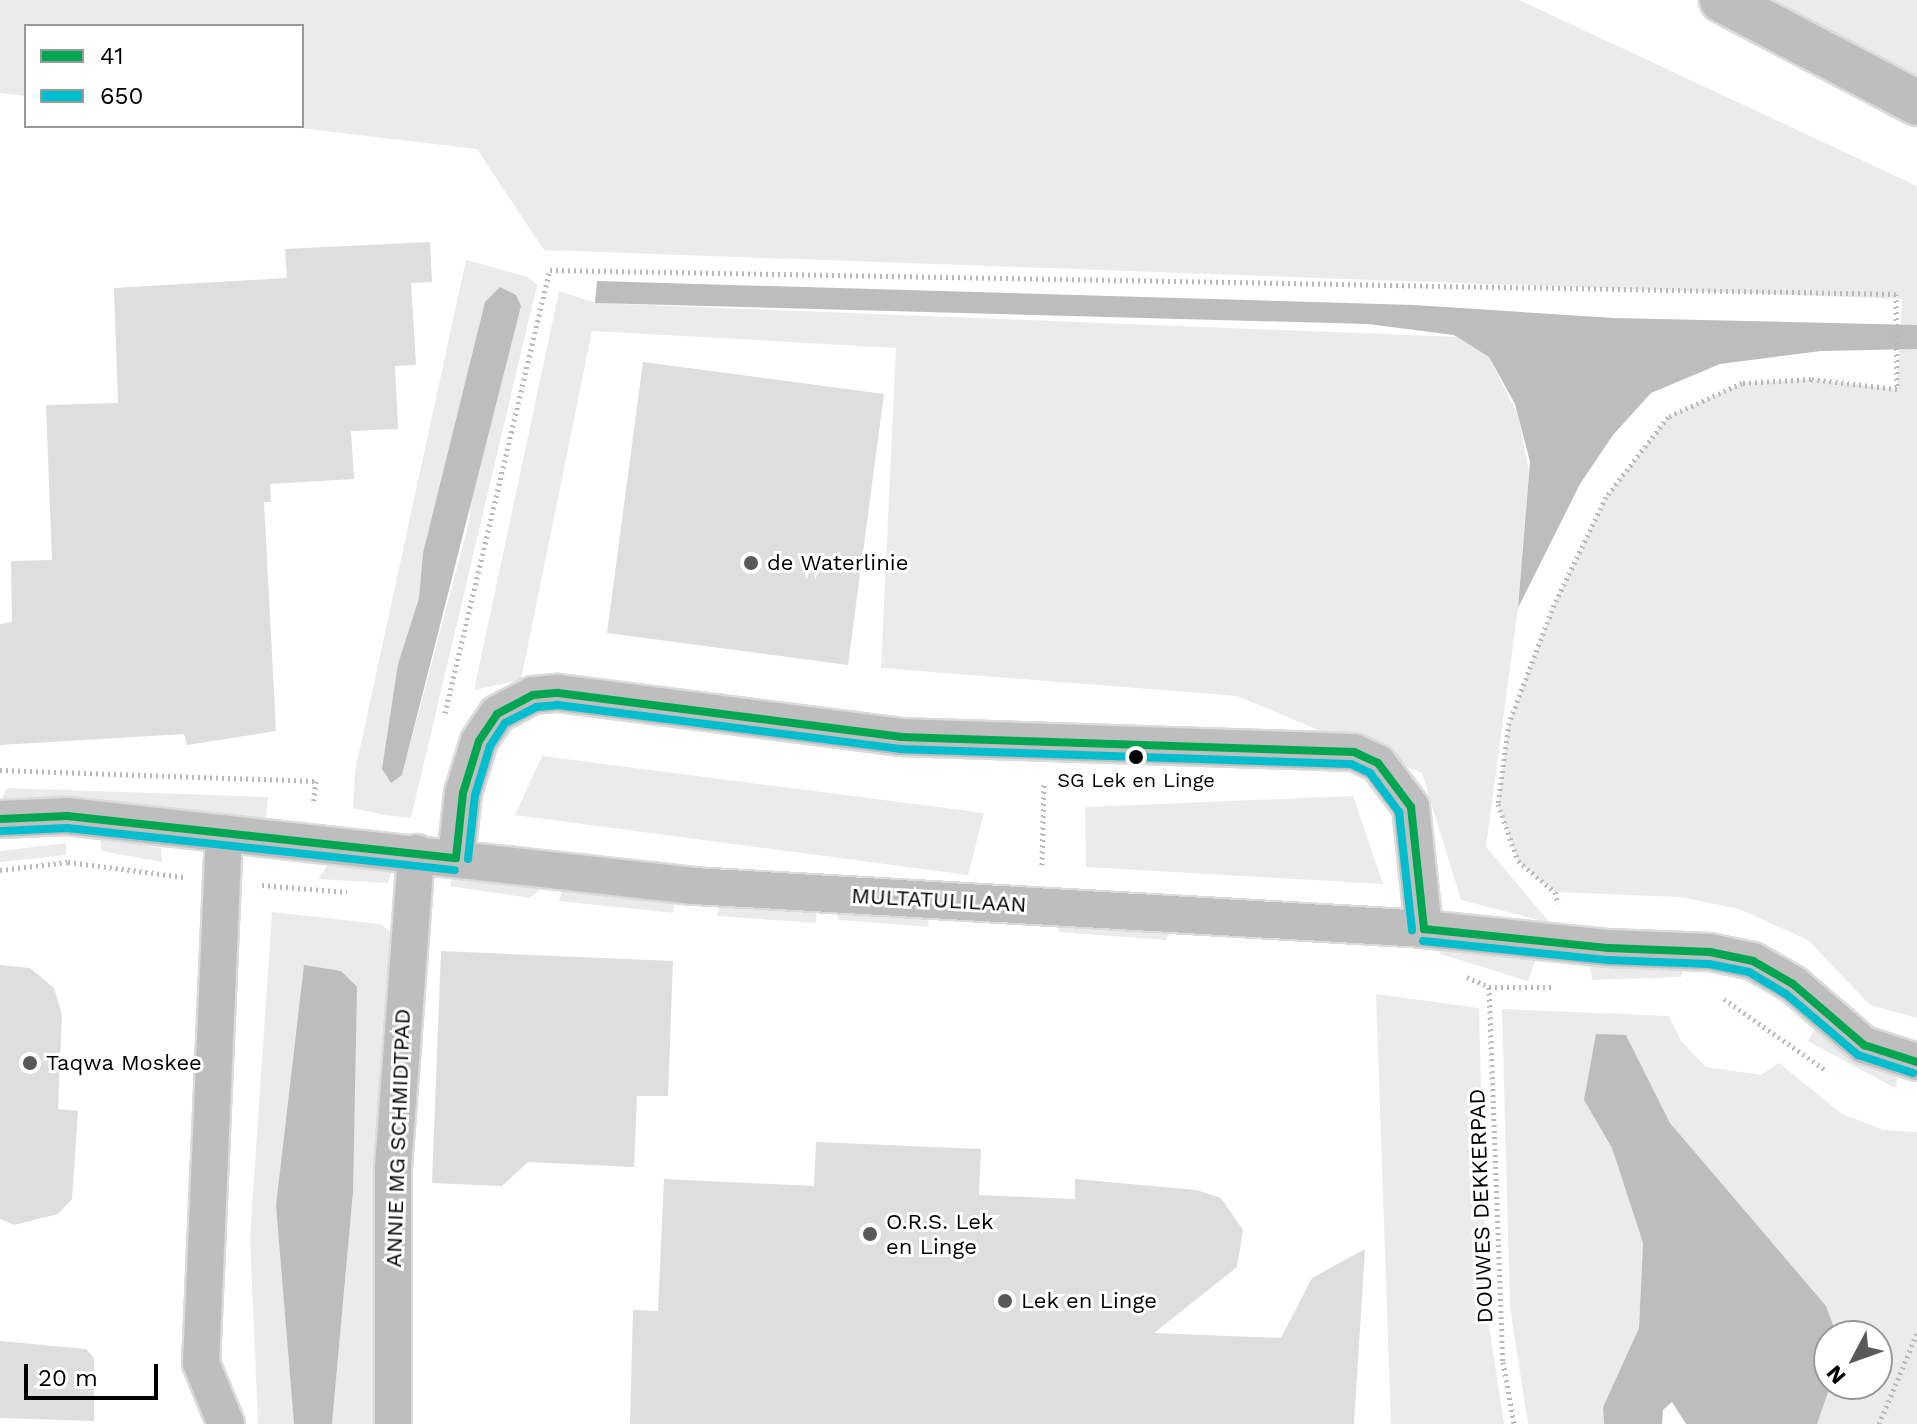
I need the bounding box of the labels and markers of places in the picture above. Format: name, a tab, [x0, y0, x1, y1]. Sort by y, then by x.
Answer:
place label: de Waterlinie	[767, 550, 909, 576]
marker: de Waterlinie	[742, 554, 760, 572]
marker: SG Lek en Linge	[1128, 749, 1144, 765]
place label: SG Lek en Linge	[1057, 768, 1215, 792]
place label: Taqwa Moskee	[46, 1050, 202, 1076]
marker: Taqwa Moskee	[21, 1054, 39, 1072]
place label: O.R.S. Lek en Linge	[886, 1208, 994, 1260]
marker: O.R.S. Lek en Linge	[861, 1225, 879, 1243]
place label: Lek en Linge	[1021, 1288, 1157, 1314]
marker: Lek en Linge	[996, 1292, 1014, 1310]

